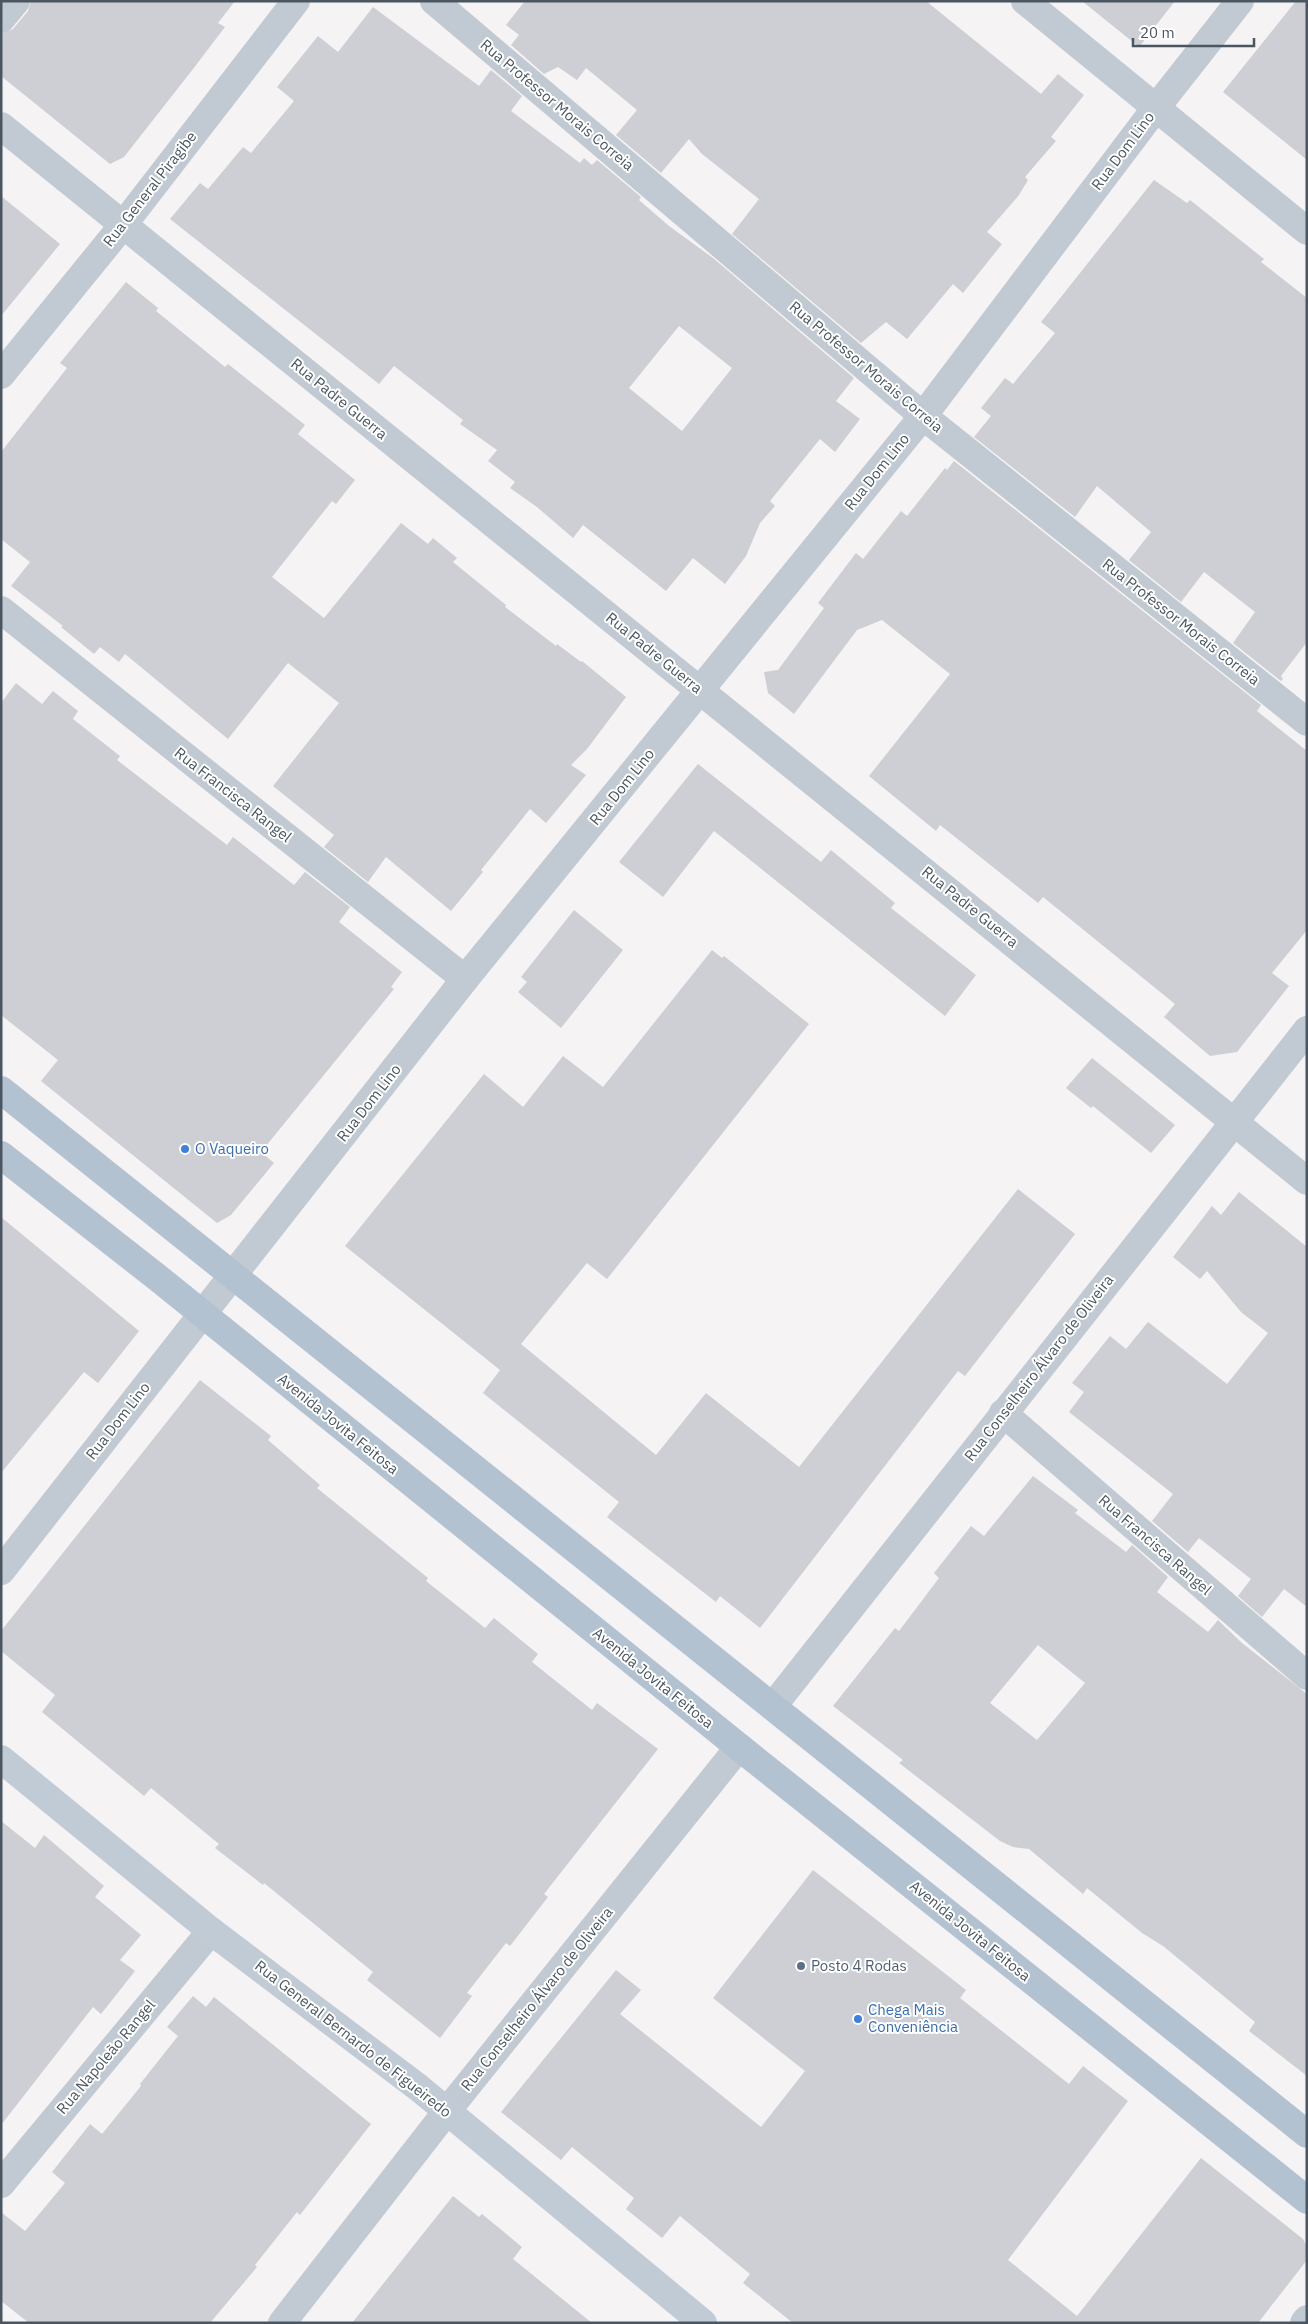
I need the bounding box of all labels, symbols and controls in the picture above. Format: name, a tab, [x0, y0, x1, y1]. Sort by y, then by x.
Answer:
scale bar	[1133, 15, 1254, 47]
text: 20 m	[1140, 23, 1175, 42]
street label: Rua Professor Morais Correia	[477, 35, 638, 174]
street label: Rua Dom Lino	[1087, 108, 1158, 194]
street label: Rua General Piragibe	[99, 127, 201, 250]
street label: Rua Professor Morais Correia	[786, 297, 947, 436]
street label: Rua Padre Guerra	[287, 354, 391, 443]
street label: Rua Dom Lino	[840, 430, 913, 514]
street label: Rua Professor Morais Correia	[1099, 554, 1264, 689]
street label: Rua Padre Guerra	[602, 608, 706, 697]
street label: Rua Francisca Rangel	[171, 743, 296, 846]
street label: Rua Dom Lino	[585, 745, 658, 829]
street label: Rua Padre Guerra	[918, 862, 1022, 951]
street label: Rua Dom Lino	[333, 1060, 405, 1145]
place label: O Vaqueiro	[195, 1139, 269, 1158]
marker: O Vaqueiro	[179, 1143, 191, 1155]
street label: Rua Conselheiro Álvaro de Oliveira	[960, 1271, 1117, 1465]
street label: Avenida Jovita Feitosa	[274, 1369, 403, 1478]
street label: Rua Dom Lino	[82, 1378, 154, 1463]
street label: Rua Francisca Rangel	[1095, 1490, 1216, 1599]
street label: Avenida Jovita Feitosa	[589, 1623, 718, 1732]
street label: Avenida Jovita Feitosa	[906, 1876, 1035, 1985]
street label: Rua Conselheiro Álvaro de Oliveira	[456, 1903, 617, 2095]
street label: Rua General Bernardo de Figueiredo	[251, 1956, 455, 2121]
place label: Posto 4 Rodas	[811, 1956, 907, 1975]
marker: Posto 4 Rodas	[795, 1960, 807, 1972]
street label: Rua Napoleão Rangel	[52, 1996, 159, 2118]
place label: Chega Mais Conveniência	[868, 2000, 958, 2036]
marker: Chega Mais Conveniência	[852, 2013, 864, 2025]

